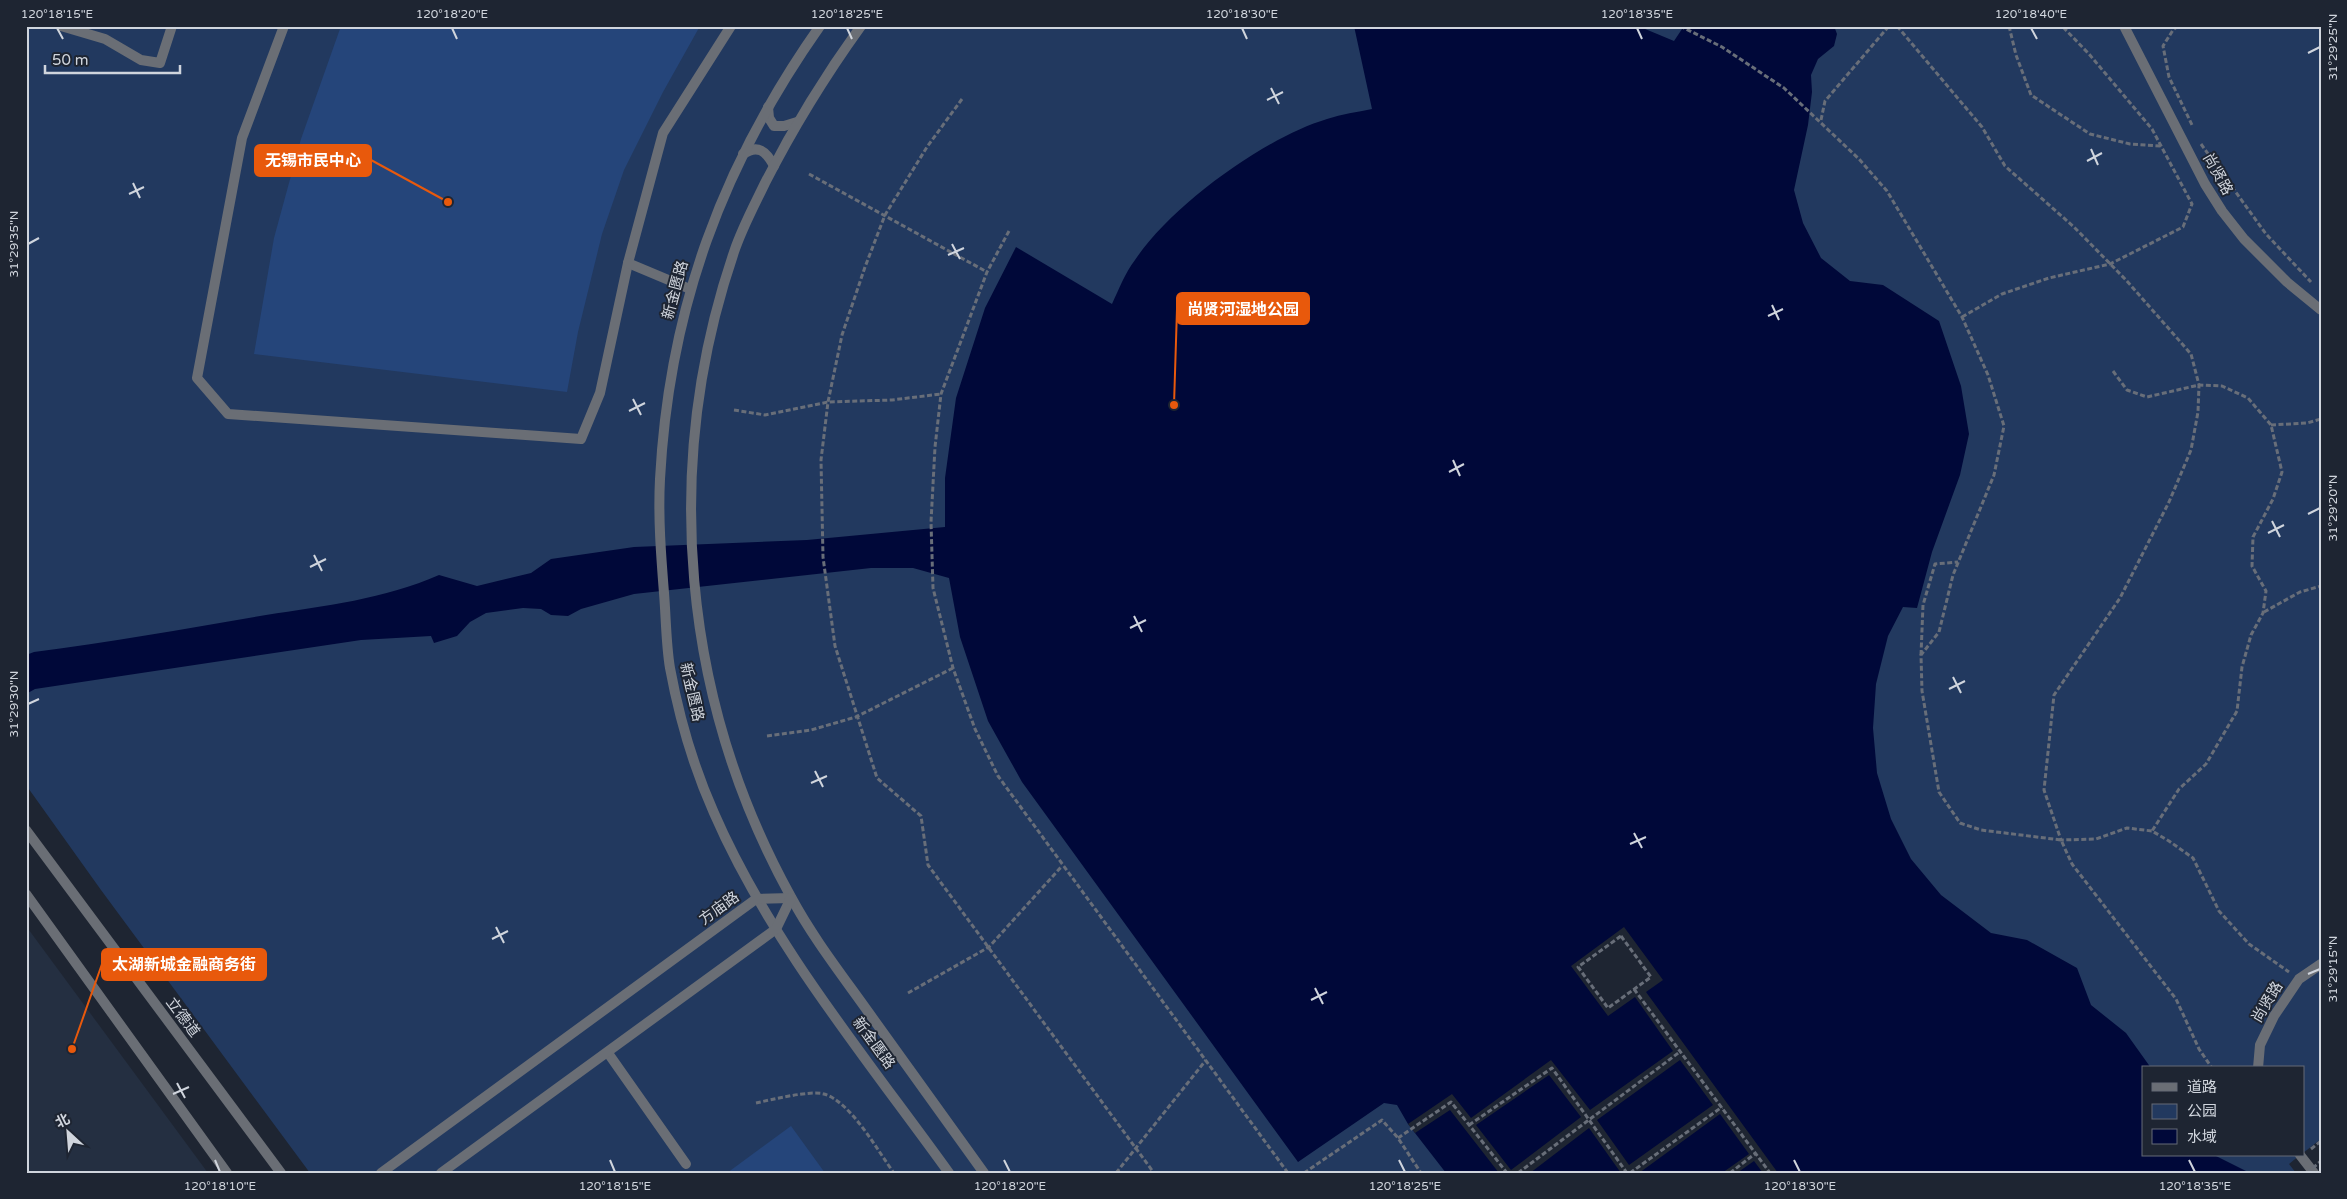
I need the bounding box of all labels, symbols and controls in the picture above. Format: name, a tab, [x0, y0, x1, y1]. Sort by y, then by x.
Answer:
text: 120°18'15"E	[21, 7, 94, 21]
text: 120°18'20"E	[416, 7, 489, 21]
text: 120°18'25"E	[811, 7, 884, 21]
text: 120°18'30"E	[1206, 7, 1279, 21]
text: 120°18'35"E	[1601, 7, 1674, 21]
text: 120°18'40"E	[1995, 7, 2068, 21]
text: 31°29'25"N	[2326, 14, 2340, 81]
scale bar	[45, 42, 180, 74]
text: 50 m	[52, 51, 89, 69]
callout: 无锡市民中心	[255, 145, 371, 176]
street label: 尚贤路	[2199, 150, 2237, 198]
text: 无锡市民中心	[265, 151, 361, 171]
text: 31°29'35"N	[7, 211, 21, 278]
street label: 新金匮路	[659, 259, 691, 321]
callout: 尚贤河湿地公园	[1177, 293, 1309, 324]
text: 尚贤河湿地公园	[1187, 300, 1299, 320]
text: 31°29'20"N	[2326, 475, 2340, 542]
street label: 新金匮路	[676, 661, 708, 723]
text: 31°29'30"N	[7, 671, 21, 738]
street label: 方庙路	[696, 887, 742, 929]
text: 31°29'15"N	[2326, 936, 2340, 1003]
callout: 太湖新城金融商务街	[102, 949, 266, 980]
text: 太湖新城金融商务街	[112, 955, 256, 975]
street label: 尚贤路	[2248, 978, 2286, 1026]
street label: 立德道	[162, 994, 204, 1040]
street label: 新金匮路	[849, 1013, 899, 1073]
legend	[2142, 1066, 2304, 1156]
text: 道路	[2187, 1078, 2217, 1096]
text: 公园	[2187, 1102, 2217, 1120]
north arrow	[42, 1106, 92, 1156]
text: 北	[53, 1110, 73, 1131]
text: 水域	[2187, 1128, 2217, 1146]
text: 120°18'10"E	[184, 1179, 257, 1193]
text: 120°18'15"E	[579, 1179, 652, 1193]
text: 120°18'20"E	[974, 1179, 1047, 1193]
text: 120°18'25"E	[1369, 1179, 1442, 1193]
text: 120°18'30"E	[1764, 1179, 1837, 1193]
text: 120°18'35"E	[2159, 1179, 2232, 1193]

